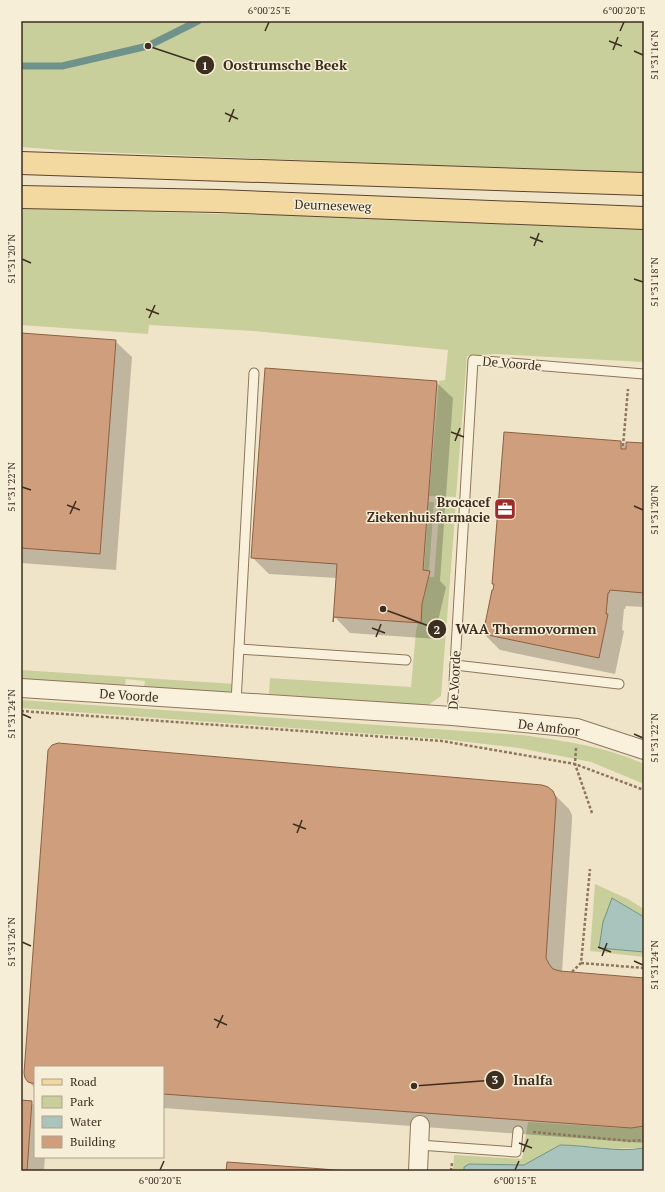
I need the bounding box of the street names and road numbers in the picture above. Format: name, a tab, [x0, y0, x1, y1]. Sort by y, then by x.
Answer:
street label: Deurneseweg	[294, 195, 372, 215]
street label: De Voorde	[482, 351, 542, 375]
street label: De Voorde	[443, 650, 465, 710]
street label: De Voorde	[99, 684, 159, 706]
street label: De Amfoor	[517, 714, 581, 740]

